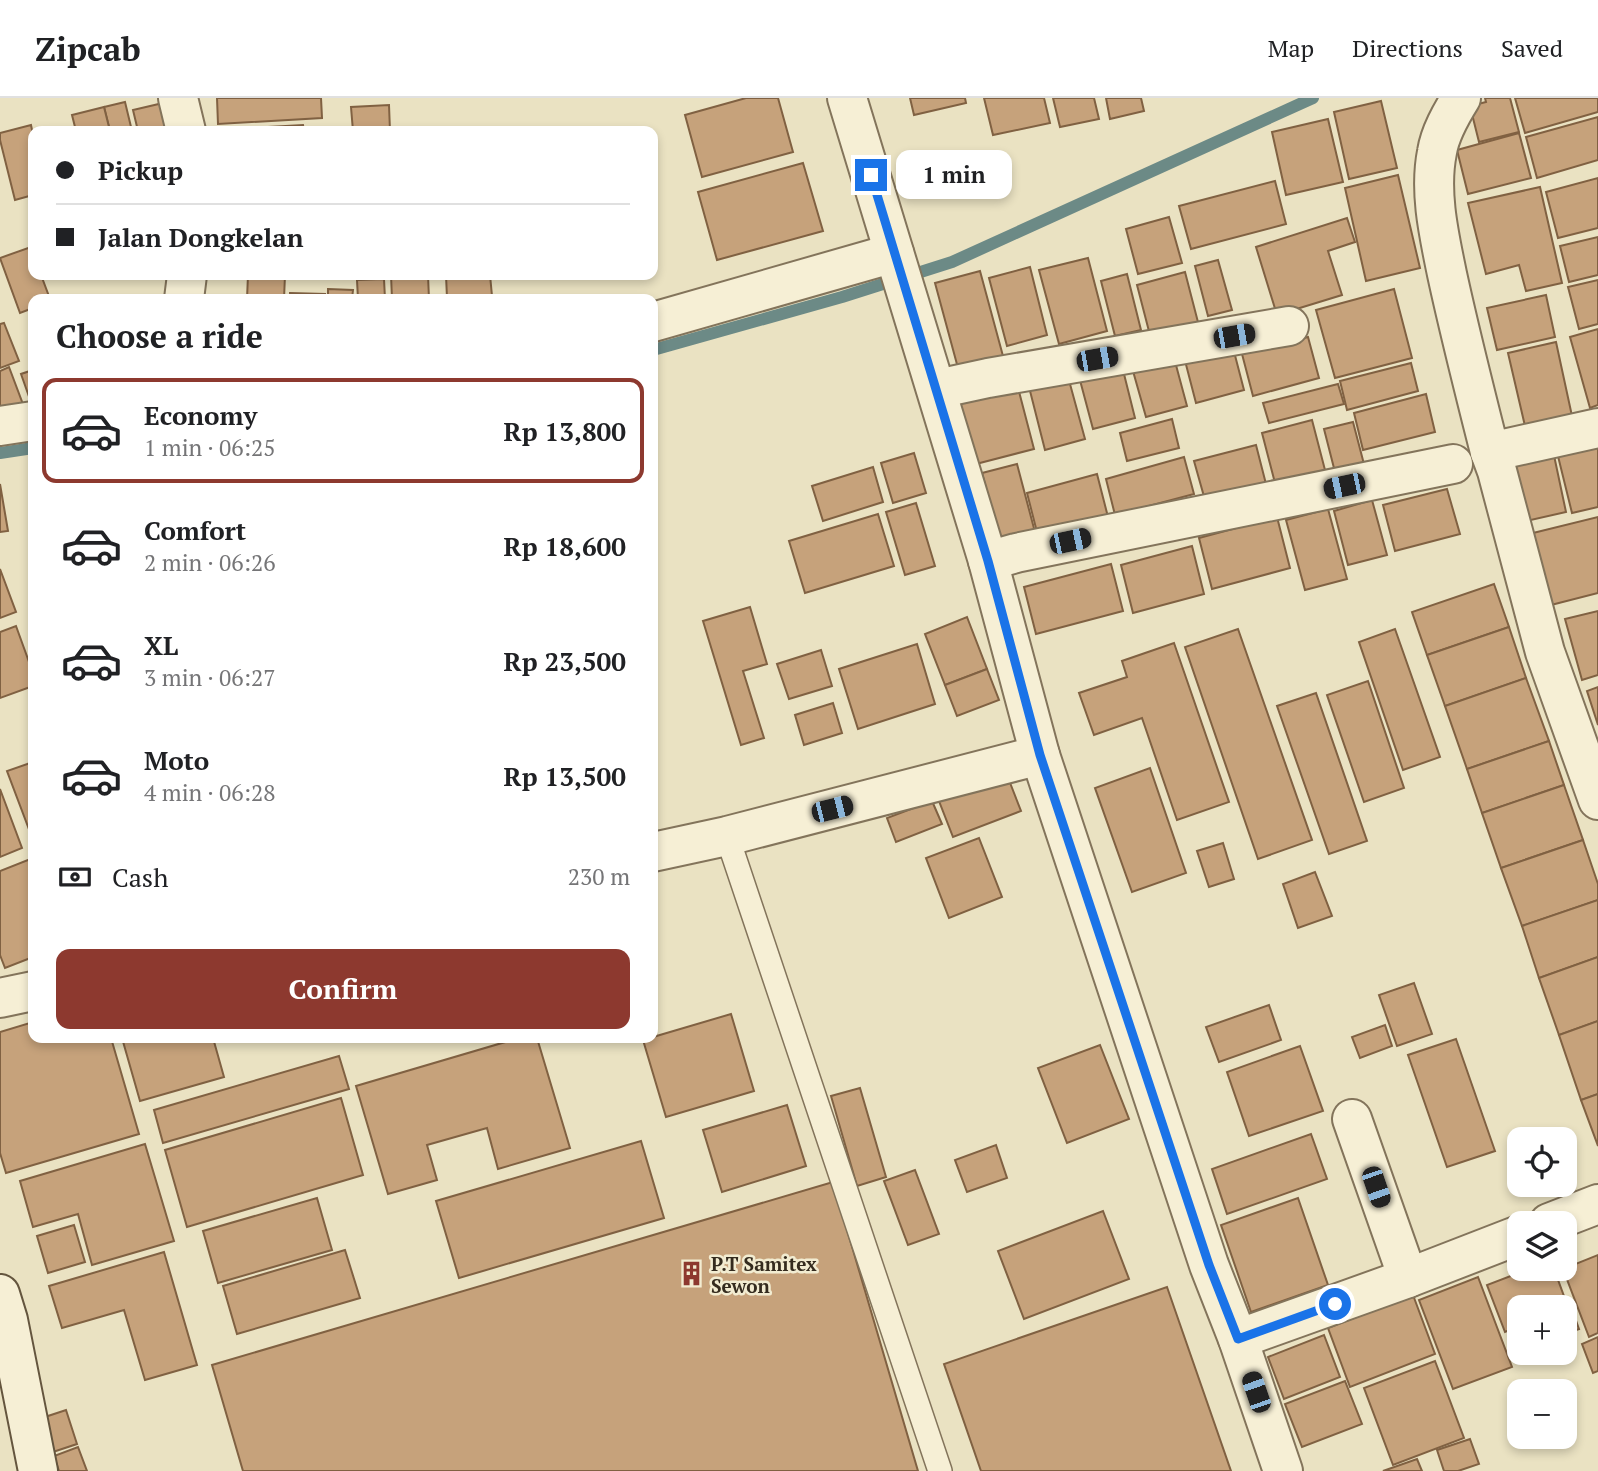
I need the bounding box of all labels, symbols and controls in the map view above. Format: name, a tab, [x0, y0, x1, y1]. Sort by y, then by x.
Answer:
text: Zipcab	[35, 27, 141, 70]
text: Map	[1268, 32, 1314, 64]
text: Directions	[1352, 32, 1463, 64]
text: Saved	[1501, 32, 1563, 64]
callout: 1 min	[896, 150, 1011, 200]
text: Pickup	[98, 153, 183, 187]
route end	[855, 159, 887, 191]
text: 1 min	[923, 159, 985, 190]
text: Jalan Dongkelan	[98, 220, 303, 254]
text: Choose a ride	[56, 315, 263, 357]
car	[1212, 322, 1257, 350]
car	[1075, 345, 1120, 373]
text: Economy	[144, 398, 257, 432]
icon: car	[60, 399, 123, 462]
text: Rp 13,800	[504, 414, 626, 448]
text: 1 min · 06:25	[144, 432, 276, 463]
car	[1322, 471, 1367, 501]
text: Comfort	[144, 513, 246, 547]
icon: car	[60, 514, 123, 577]
car	[1048, 526, 1093, 556]
text: Rp 18,600	[504, 529, 626, 563]
text: 2 min · 06:26	[144, 547, 276, 578]
text: XL	[144, 628, 178, 662]
icon: car	[60, 629, 123, 692]
text: Rp 23,500	[504, 644, 626, 678]
text: 3 min · 06:27	[144, 662, 276, 693]
text: Moto	[144, 743, 209, 777]
icon: car	[60, 744, 123, 807]
text: Rp 13,500	[504, 759, 626, 793]
text: 4 min · 06:28	[144, 777, 276, 808]
car	[810, 794, 855, 824]
icon: cash	[56, 858, 94, 896]
text: Cash	[112, 860, 168, 894]
text: 230 m	[568, 861, 630, 892]
button: Confirm	[56, 949, 630, 1029]
map controls	[1507, 1127, 1577, 1449]
button: locate	[1507, 1127, 1577, 1197]
car	[1360, 1164, 1393, 1210]
button: layers	[1507, 1211, 1577, 1281]
place label: P.T Samitex Sewon	[711, 1251, 817, 1298]
building icon: P.T Samitex Sewon	[677, 1260, 705, 1288]
route start	[1319, 1288, 1351, 1320]
button: +	[1507, 1295, 1577, 1365]
car	[1240, 1369, 1273, 1415]
button: −	[1507, 1379, 1577, 1449]

